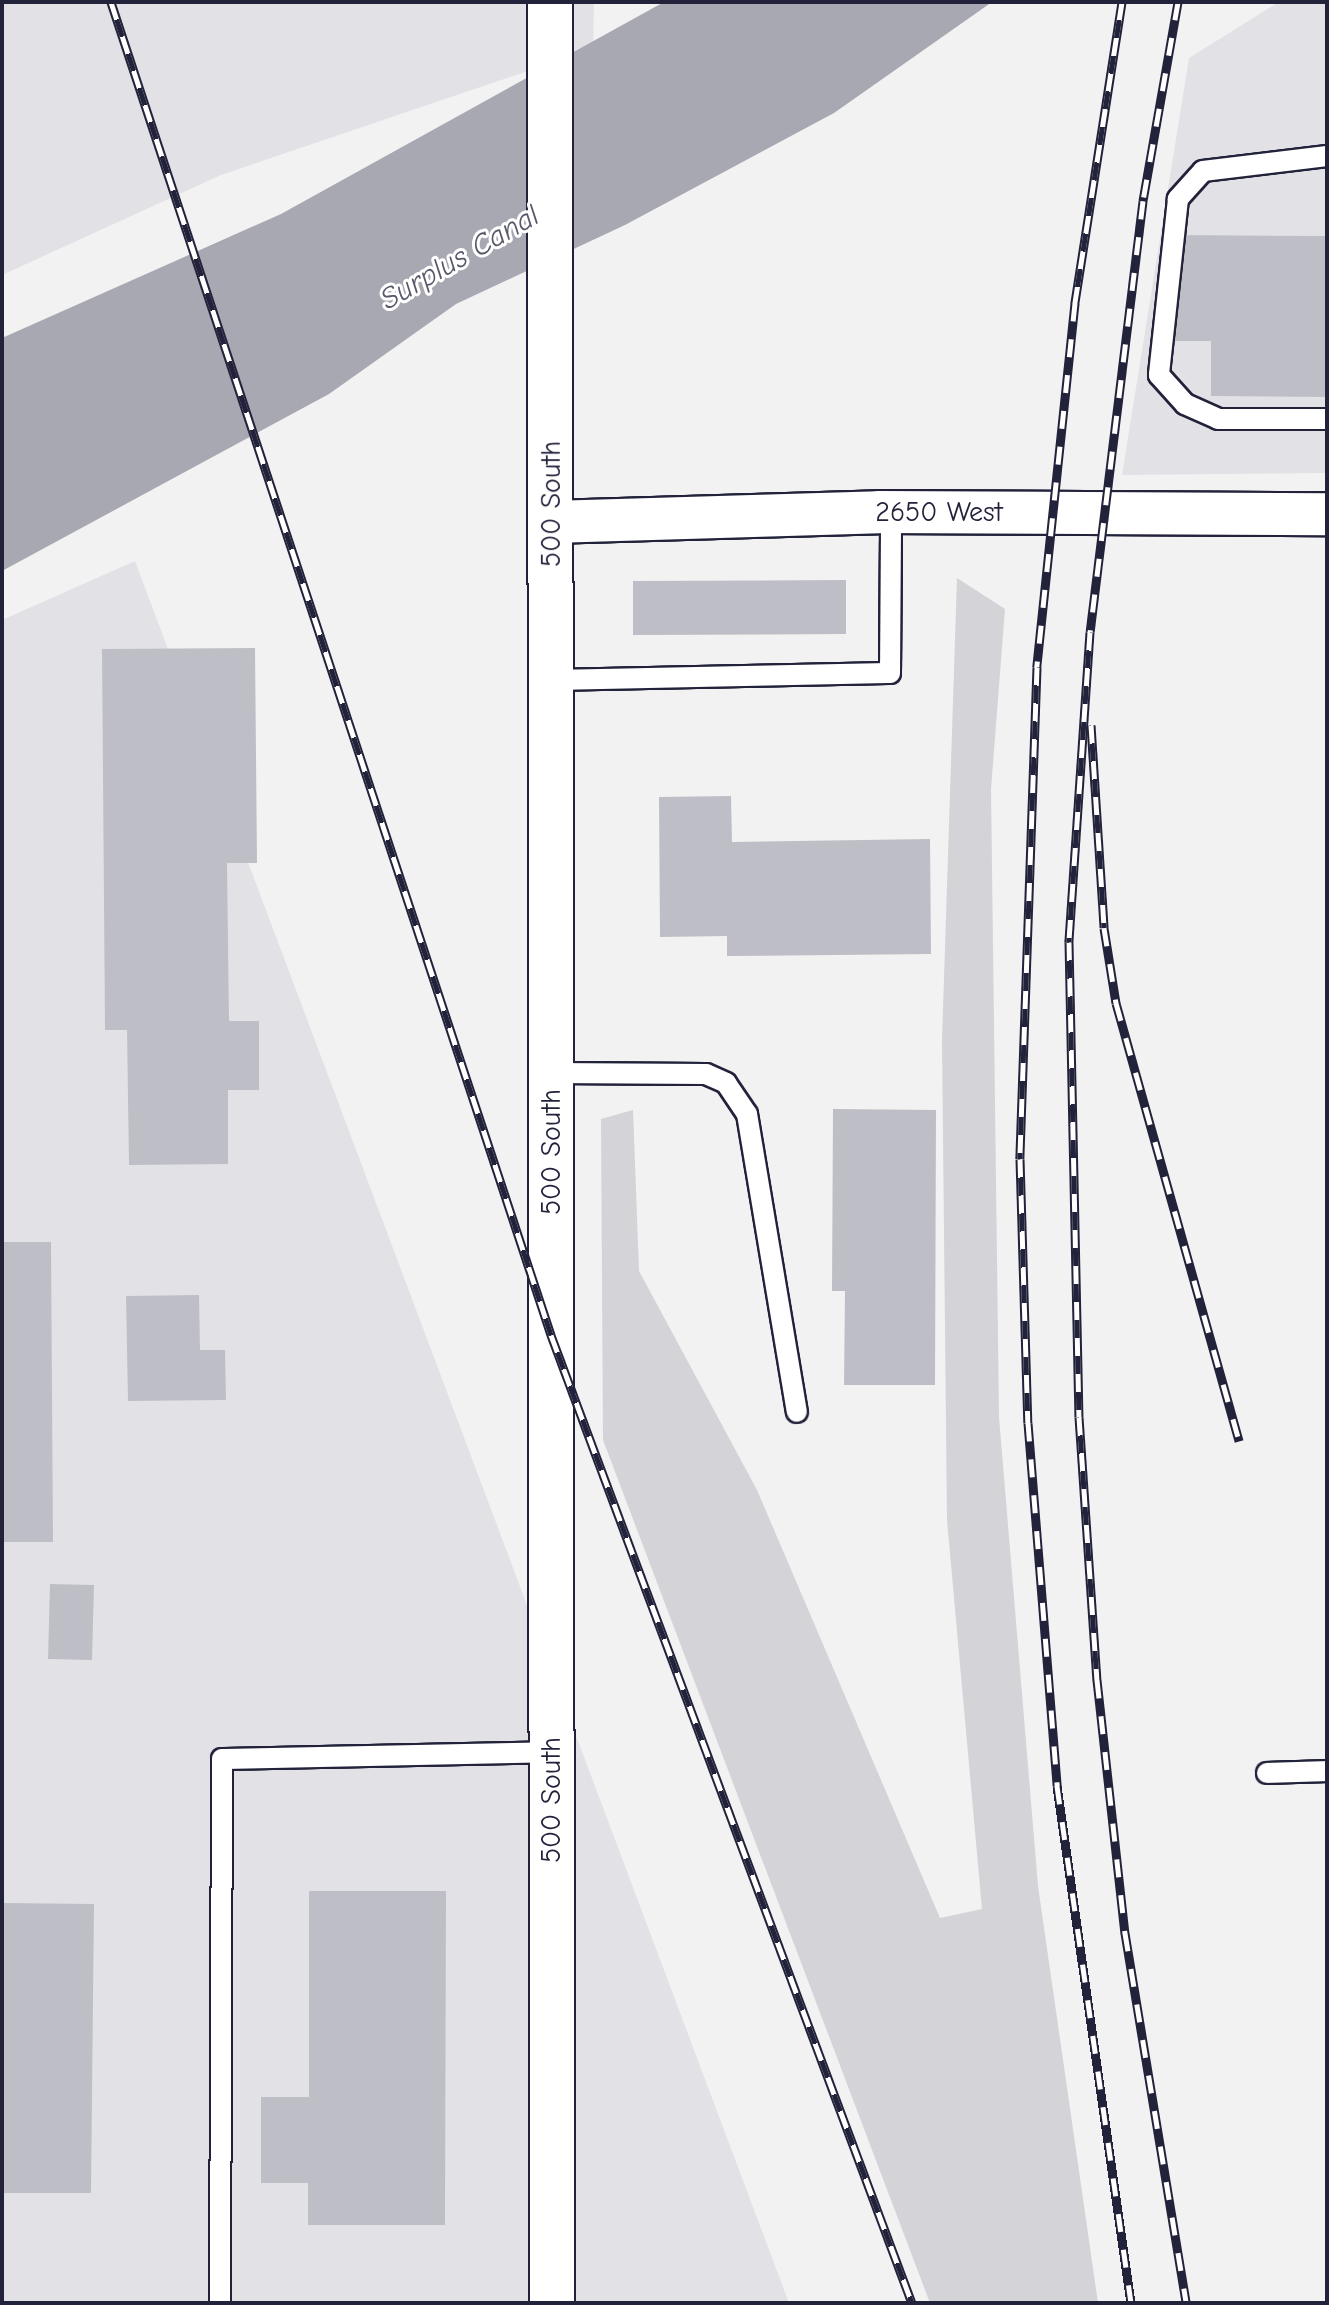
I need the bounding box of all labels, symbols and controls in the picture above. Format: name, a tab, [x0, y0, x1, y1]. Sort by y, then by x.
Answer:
water label: Surplus Canal	[374, 198, 546, 318]
street label: 500 South	[534, 441, 568, 567]
street label: 2650 West	[875, 495, 1003, 529]
street label: 500 South	[534, 1089, 568, 1215]
street label: 500 South	[534, 1737, 568, 1863]

